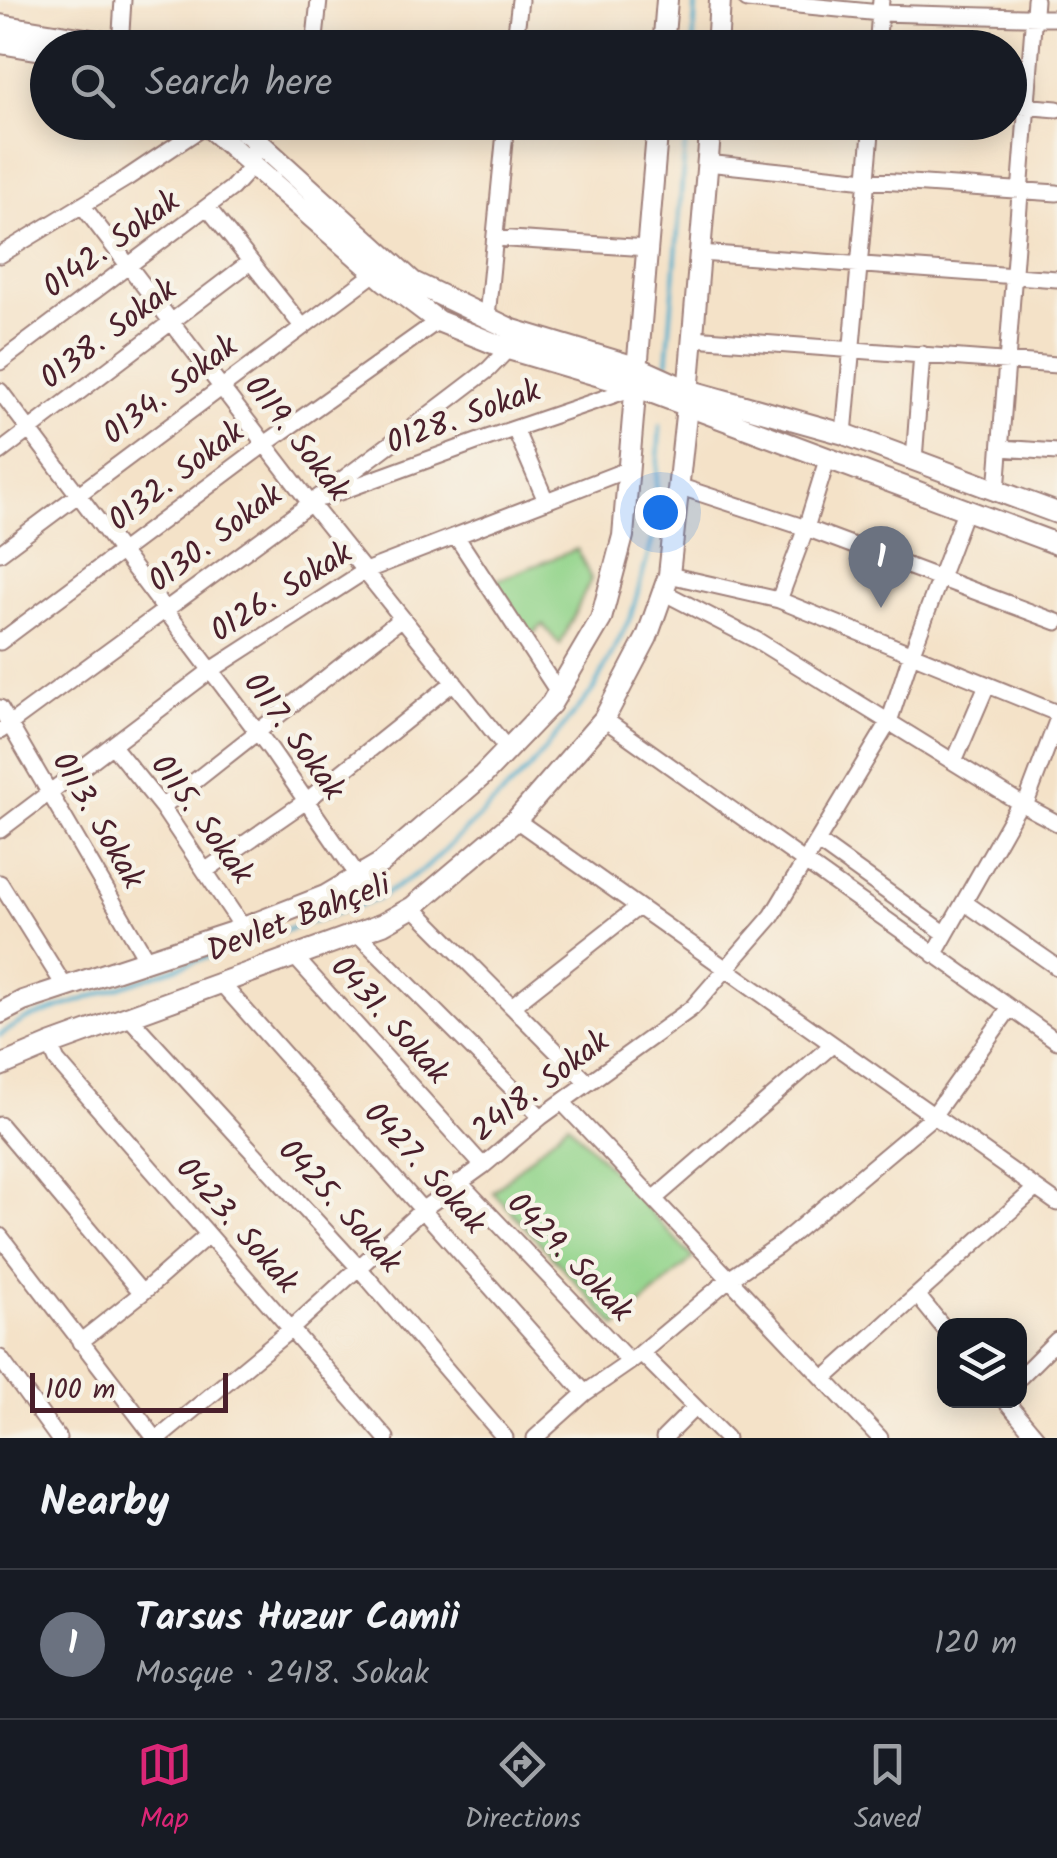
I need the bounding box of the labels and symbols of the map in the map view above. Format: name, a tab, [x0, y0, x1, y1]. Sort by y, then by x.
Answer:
street label: 0142. Sokak	[33, 177, 192, 312]
street label: 0138. Sokak	[30, 266, 189, 404]
street label: 0134. Sokak	[92, 322, 251, 459]
street label: 0119. Sokak	[230, 365, 362, 514]
street label: 0128. Sokak	[380, 366, 549, 469]
street label: 0132. Sokak	[98, 408, 257, 545]
street label: 0130. Sokak	[138, 471, 295, 607]
your location	[635, 487, 686, 538]
pin: 1	[848, 526, 914, 608]
street label: 0126. Sokak	[201, 529, 364, 657]
street label: 0117. Sokak	[229, 662, 358, 813]
street label: 0113. Sokak	[37, 743, 157, 900]
street label: 0115. Sokak	[136, 744, 266, 897]
street label: Devlet Bahçeli	[200, 860, 399, 977]
street label: 0431. Sokak	[317, 945, 462, 1098]
street label: 2418. Sokak	[461, 1017, 622, 1156]
street label: 0427. Sokak	[350, 1091, 498, 1248]
street label: 0425. Sokak	[264, 1128, 414, 1287]
street label: 0423. Sokak	[162, 1146, 311, 1307]
street label: 0429. Sokak	[493, 1181, 645, 1336]
scale bar	[30, 1368, 228, 1412]

